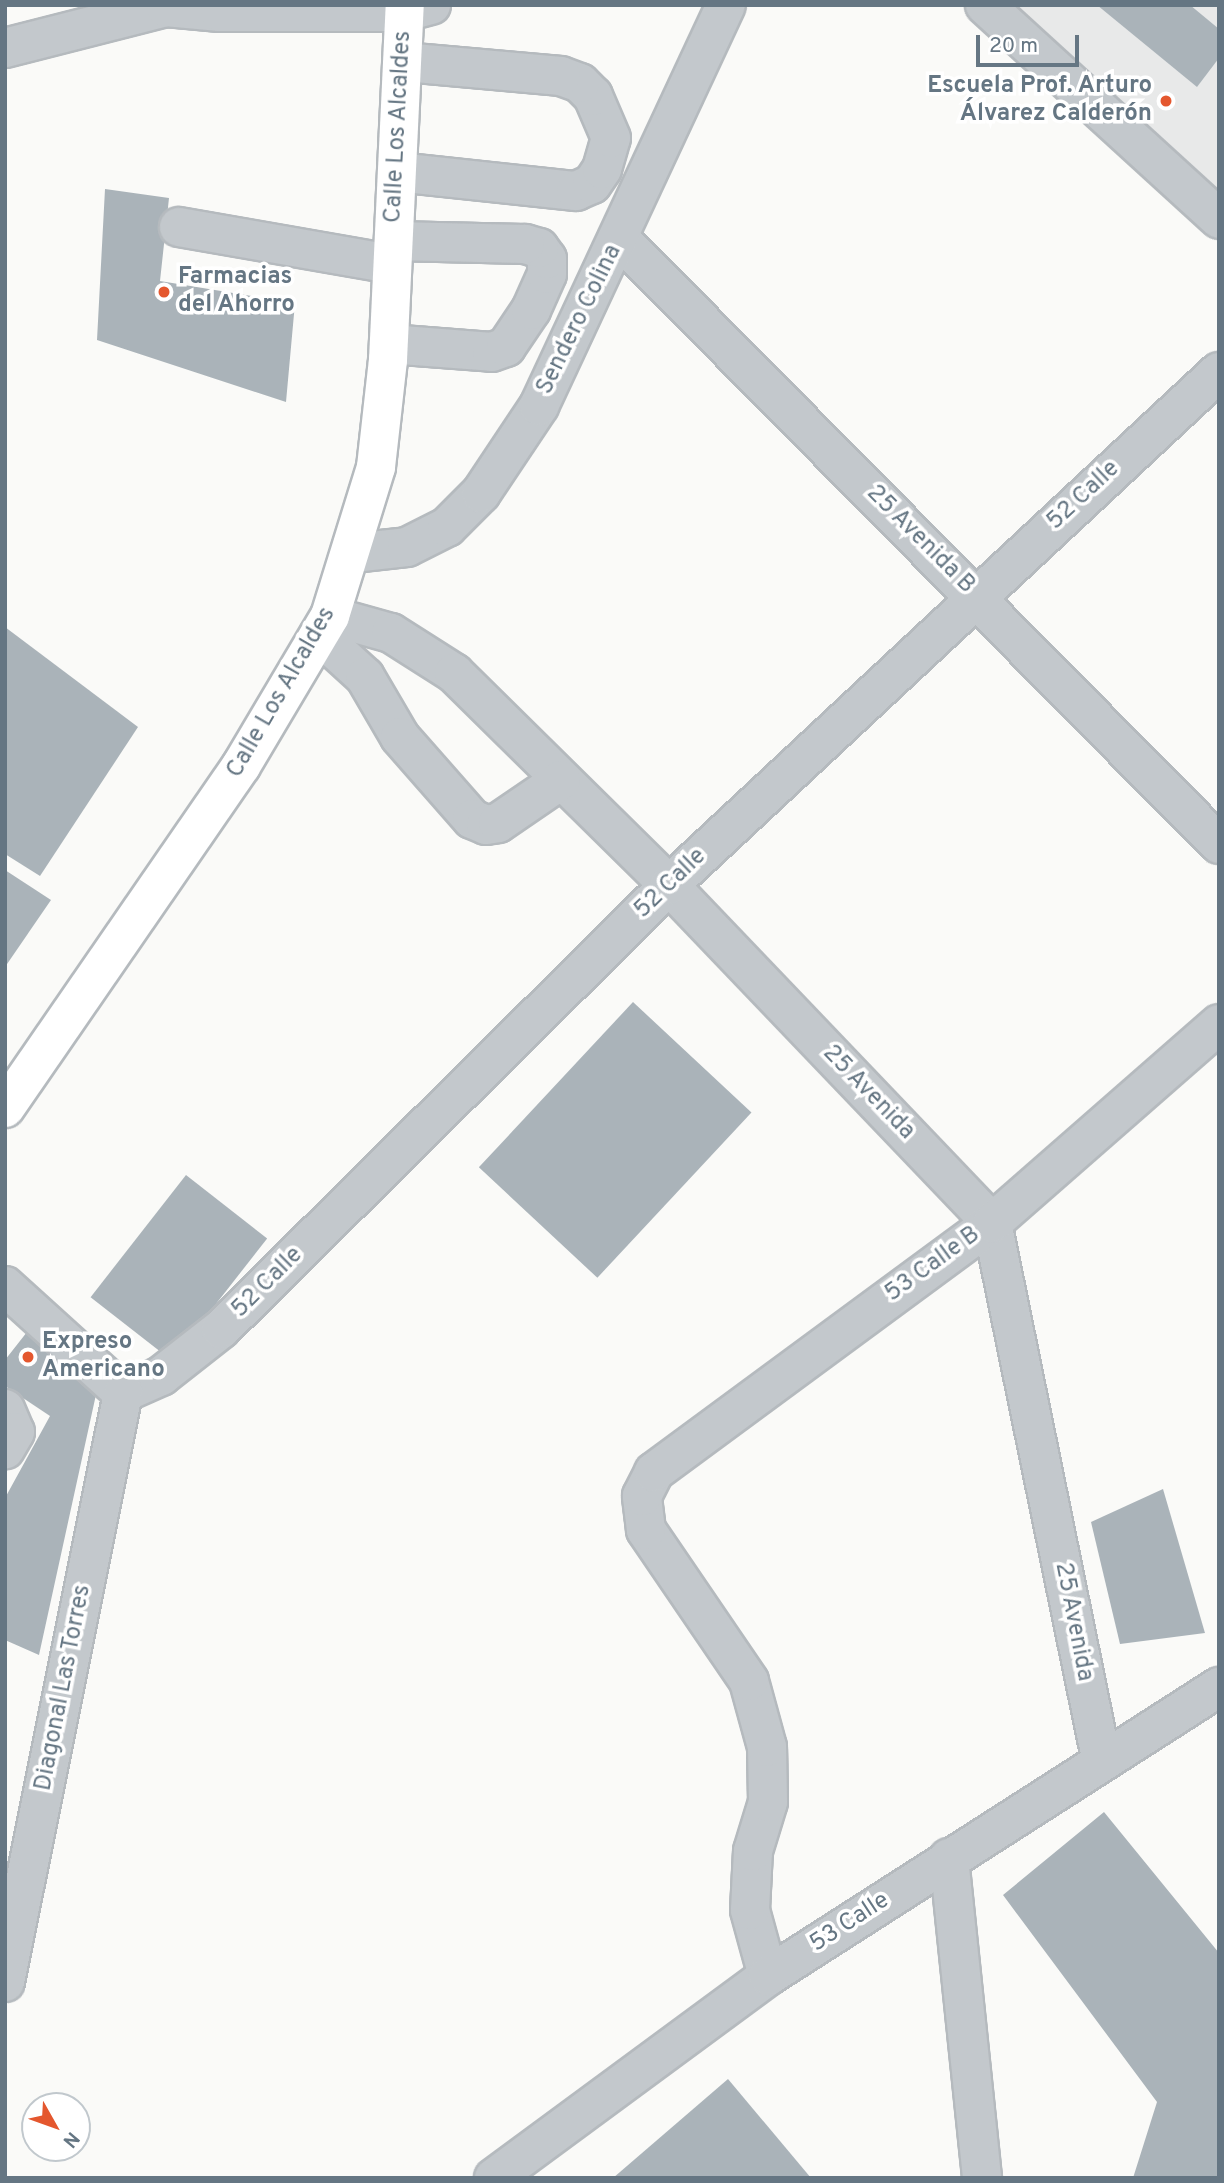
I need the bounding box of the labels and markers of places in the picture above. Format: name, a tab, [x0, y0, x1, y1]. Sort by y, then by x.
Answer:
place label: Escuela Prof. Arturo Álvarez Calderón	[926, 73, 1152, 129]
marker: Escuela Prof. Arturo Álvarez Calderón	[1158, 93, 1174, 109]
place label: Farmacias del Ahorro	[178, 264, 296, 320]
marker: Farmacias del Ahorro	[156, 284, 172, 300]
place label: Expreso Americano	[42, 1329, 165, 1385]
marker: Expreso Americano	[20, 1349, 36, 1365]

